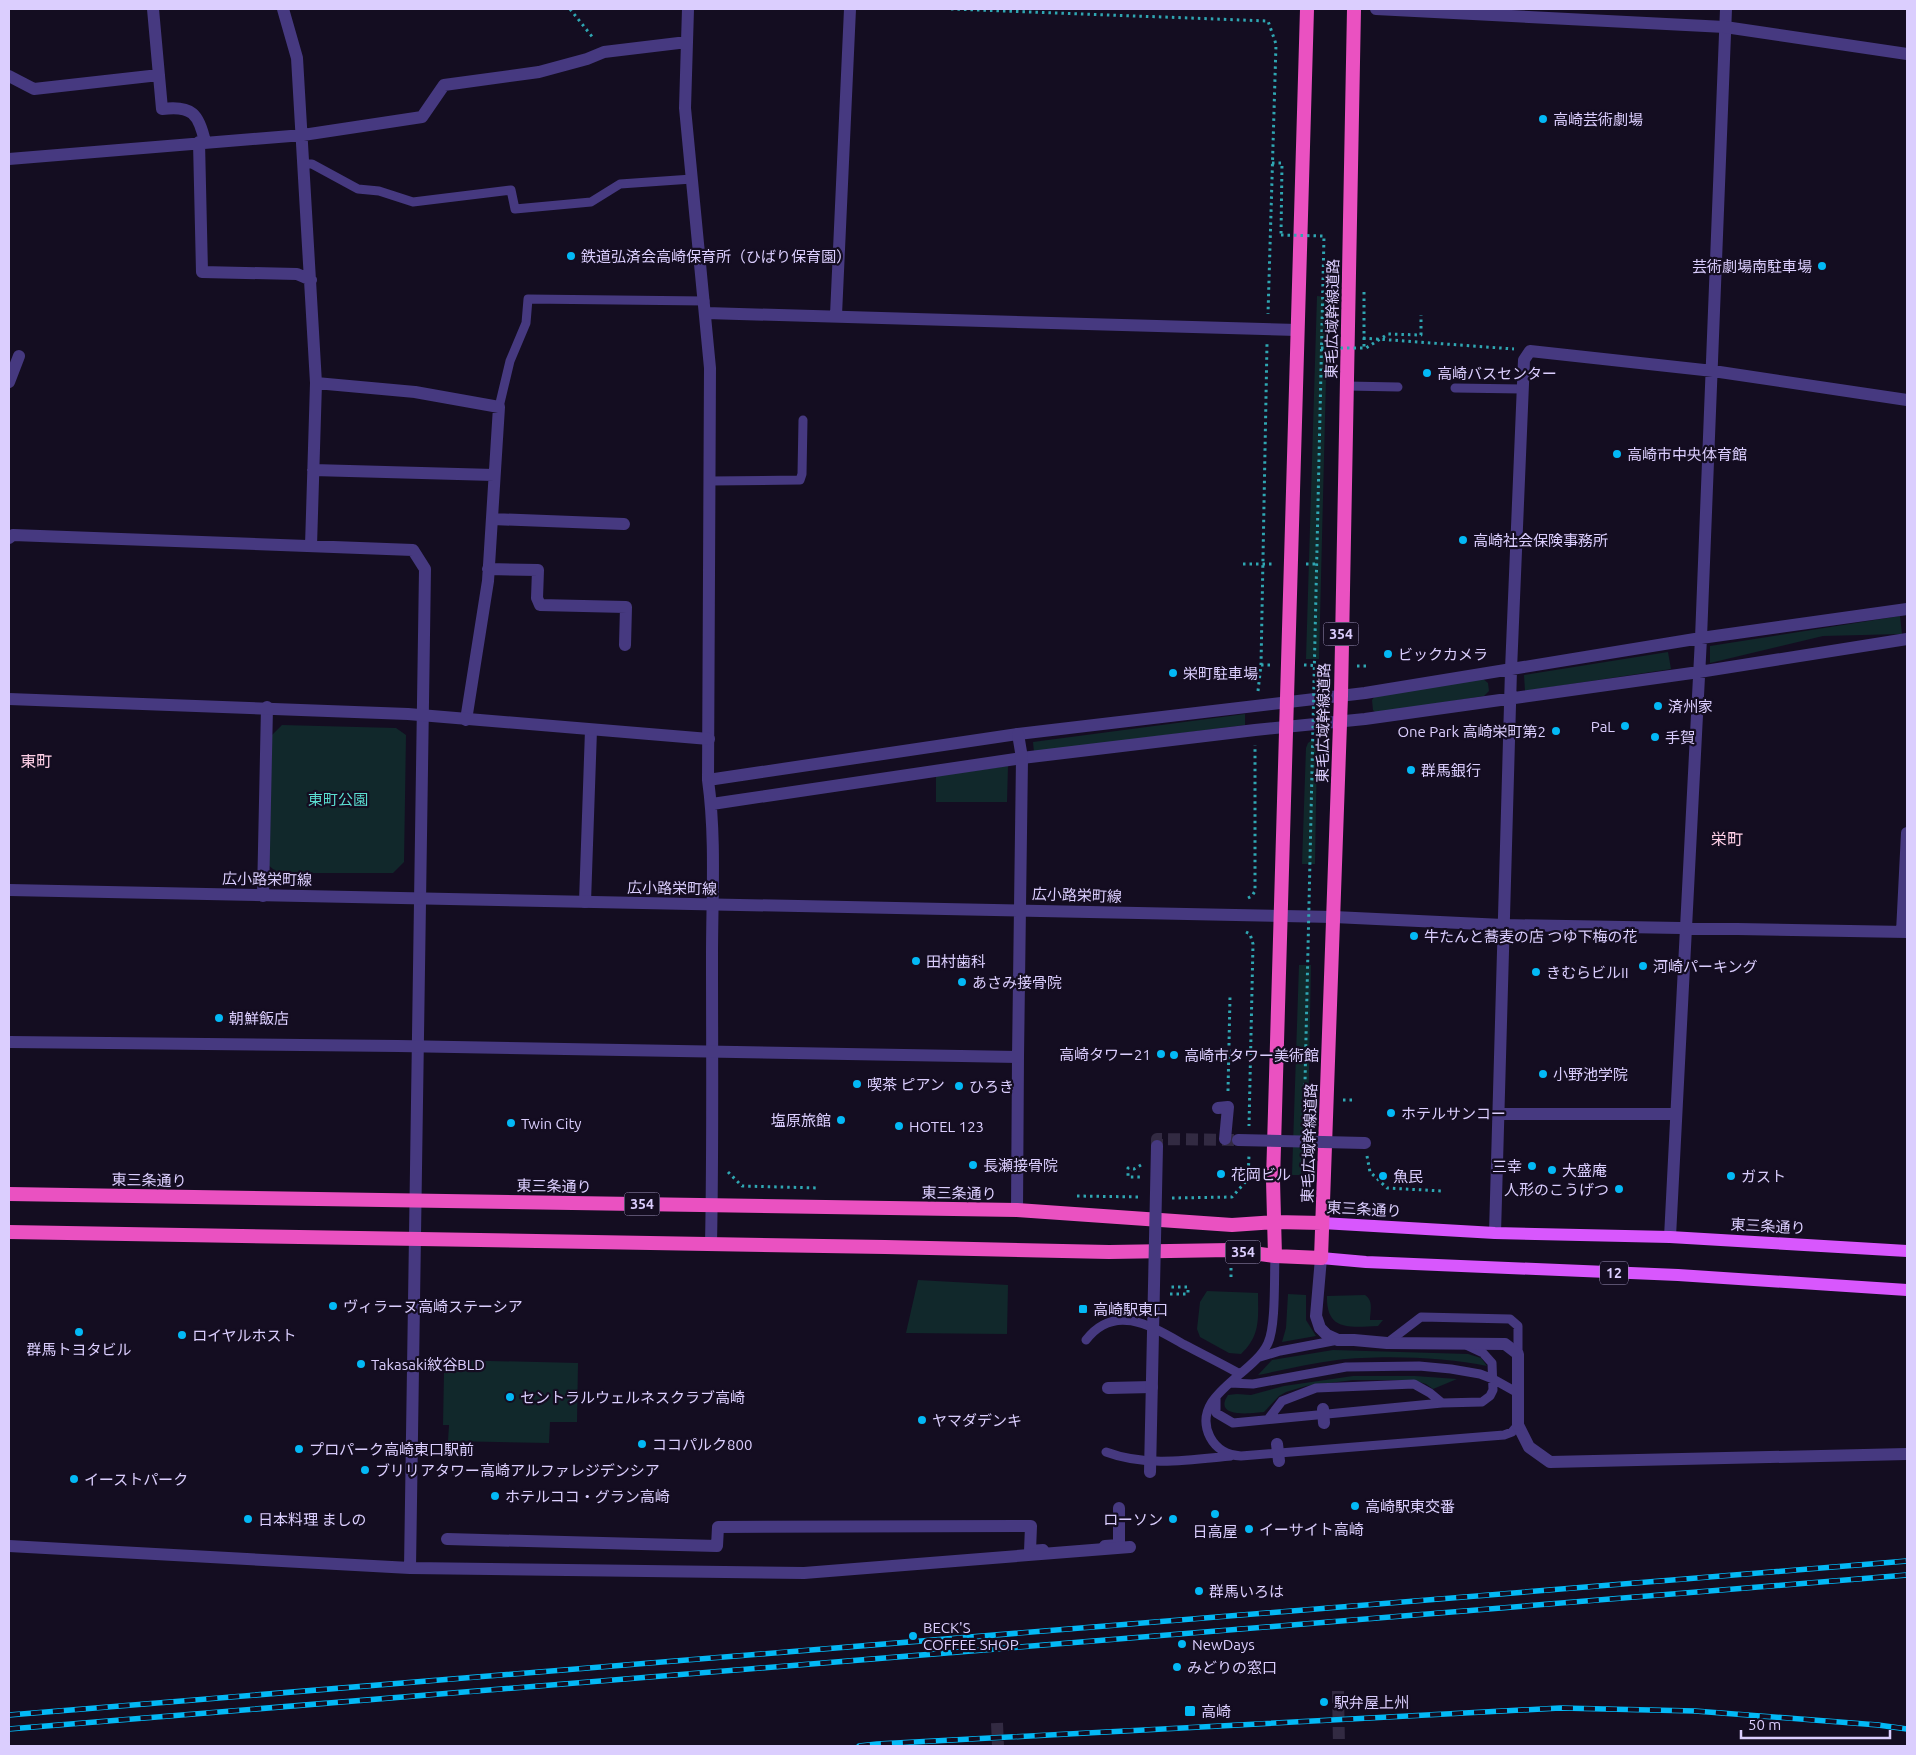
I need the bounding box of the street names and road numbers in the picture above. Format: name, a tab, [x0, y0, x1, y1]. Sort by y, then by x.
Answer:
street label: 東毛広域幹線道路	[1322, 259, 1342, 379]
road number: 354	[1324, 622, 1358, 646]
street label: 東毛広域幹線道路	[1313, 663, 1333, 783]
street label: 広小路栄町線	[222, 870, 312, 888]
street label: 広小路栄町線	[627, 879, 717, 897]
street label: 広小路栄町線	[1032, 885, 1122, 905]
street label: 東毛広域幹線道路	[1298, 1083, 1320, 1203]
street label: 東三条通り	[111, 1171, 187, 1189]
street label: 東三条通り	[516, 1177, 592, 1195]
street label: 東三条通り	[921, 1184, 997, 1202]
road number: 354	[624, 1192, 660, 1216]
street label: 東三条通り	[1326, 1199, 1402, 1219]
street label: 東三条通り	[1730, 1216, 1806, 1236]
road number: 354	[1226, 1240, 1260, 1264]
road number: 12	[1600, 1262, 1628, 1284]

